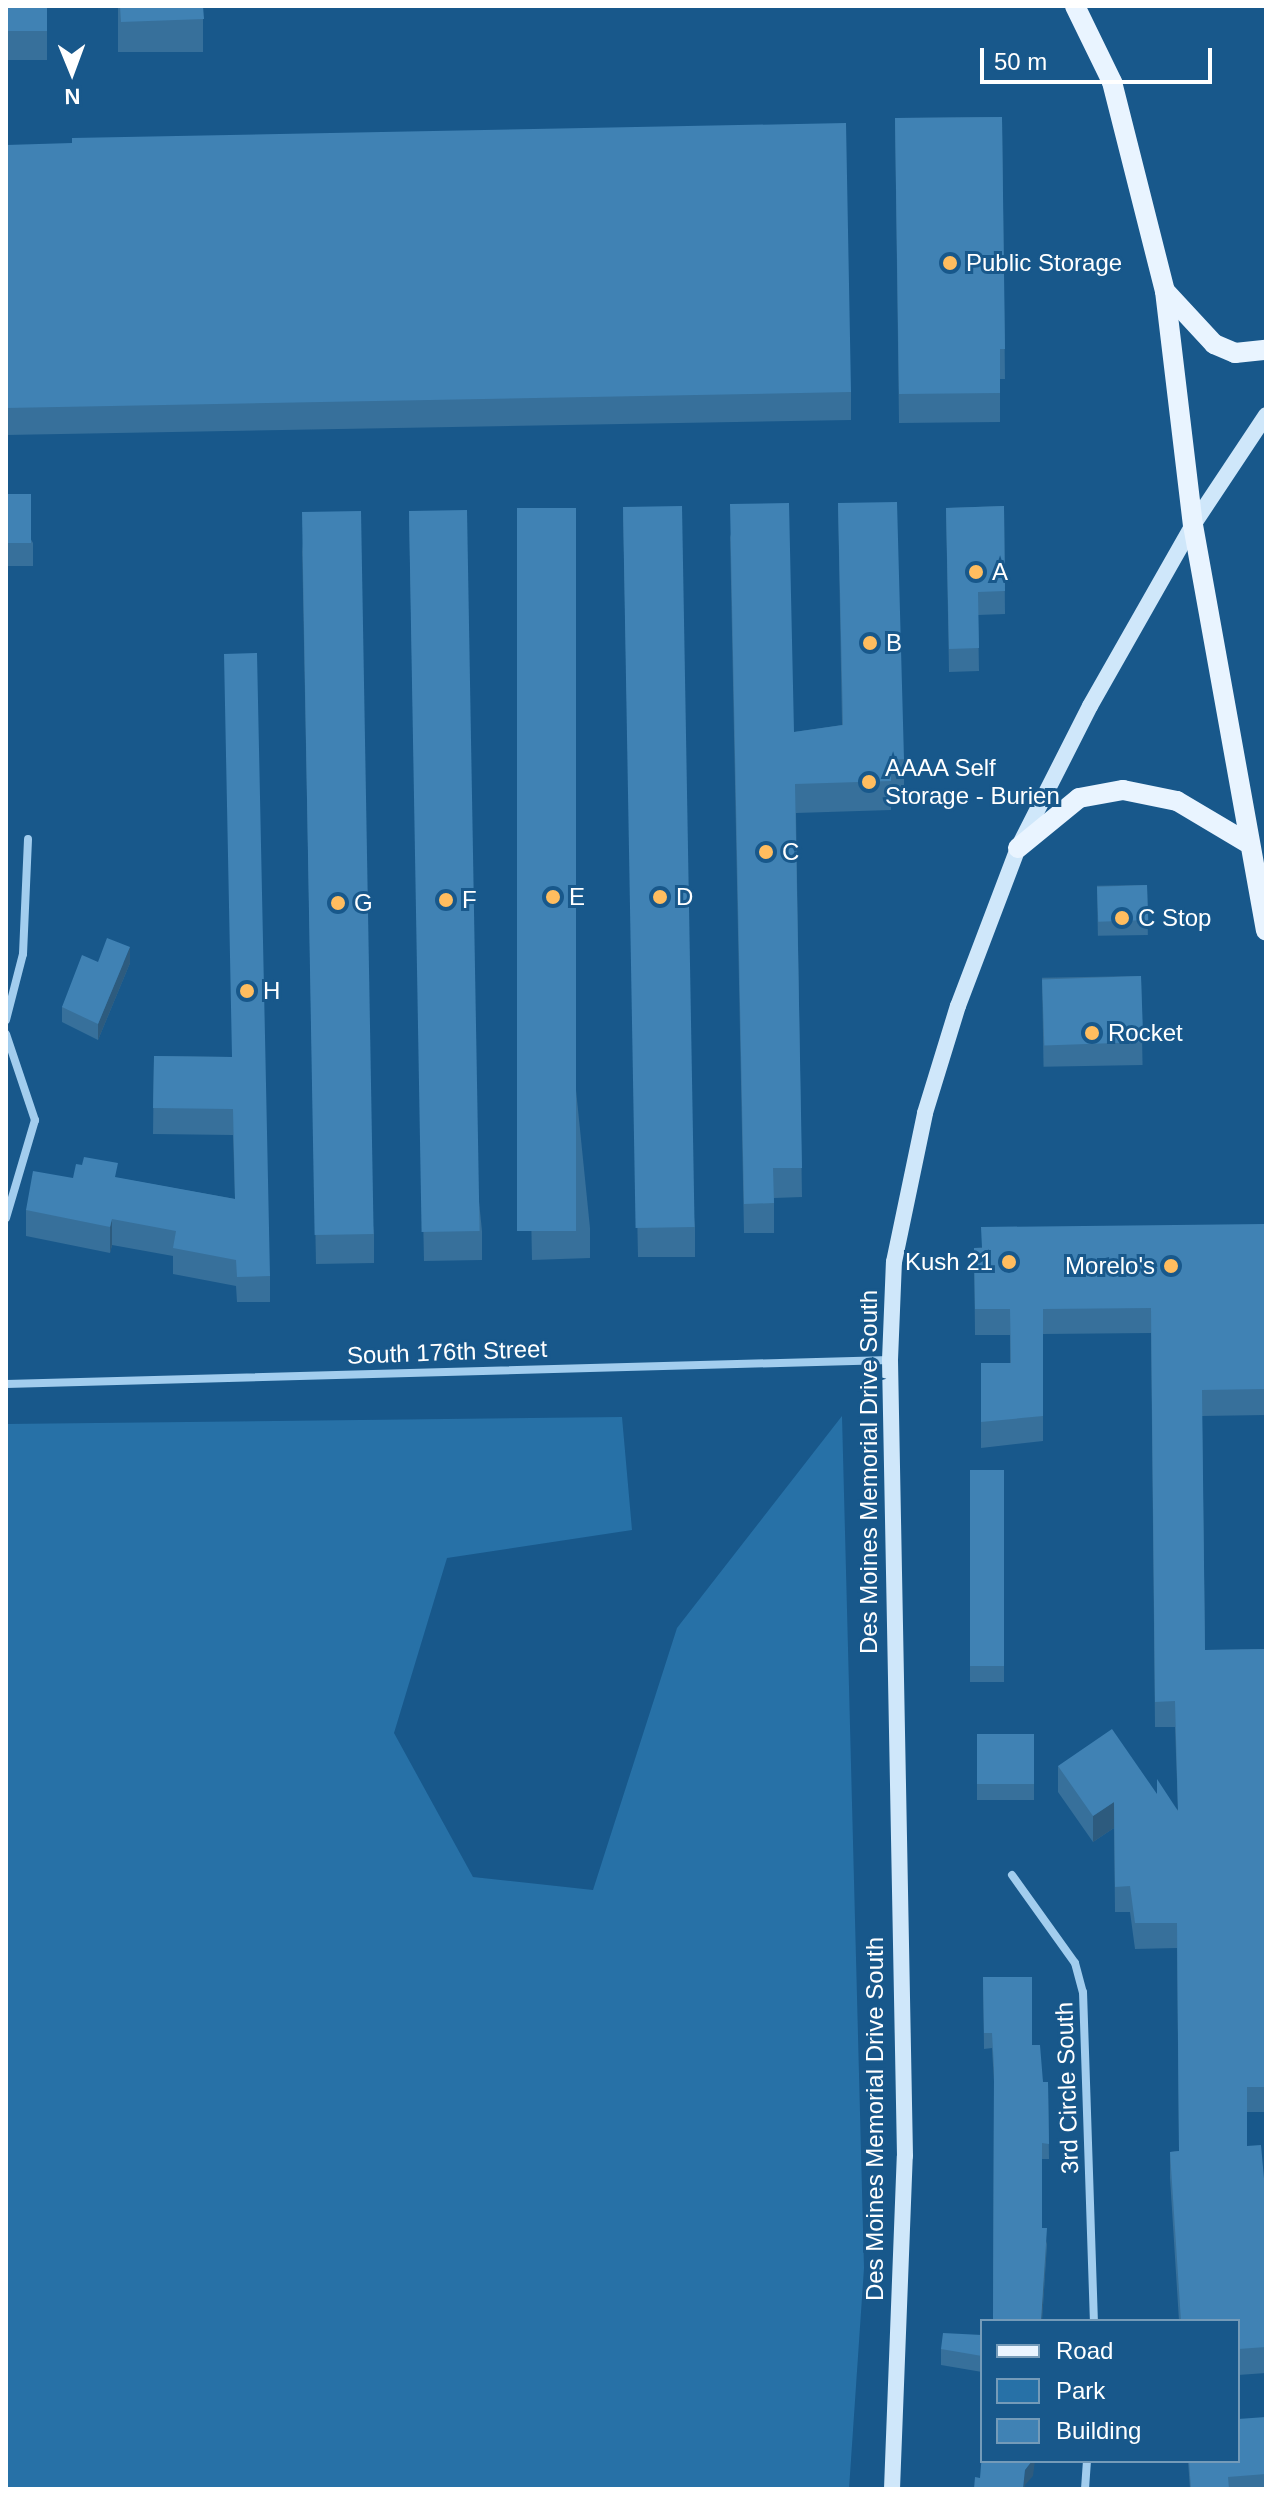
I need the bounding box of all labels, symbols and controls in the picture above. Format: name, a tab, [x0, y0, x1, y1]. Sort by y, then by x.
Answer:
north arrow	[32, 32, 112, 112]
scale bar	[984, 32, 1216, 82]
text: 50 m	[994, 48, 1047, 75]
text: N	[64, 84, 81, 109]
place label: Public Storage	[966, 249, 1122, 277]
marker: Public Storage	[941, 254, 959, 272]
place label: A	[992, 558, 1008, 586]
marker: A	[967, 563, 985, 581]
place label: B	[886, 629, 902, 657]
marker: B	[861, 634, 879, 652]
place label: AAAA Self Storage - Burien	[885, 754, 1060, 810]
marker: AAAA Self Storage - Burien	[860, 773, 878, 791]
place label: C	[782, 838, 799, 866]
marker: C	[757, 843, 775, 861]
place label: E	[569, 883, 585, 911]
place label: D	[676, 883, 693, 911]
place label: F	[462, 886, 477, 914]
marker: E	[544, 888, 562, 906]
marker: D	[651, 888, 669, 906]
place label: G	[354, 889, 373, 917]
marker: F	[437, 891, 455, 909]
marker: G	[329, 894, 347, 912]
place label: C Stop	[1138, 904, 1211, 932]
marker: C Stop	[1113, 909, 1131, 927]
place label: H	[263, 977, 280, 1005]
marker: H	[238, 982, 256, 1000]
place label: Rocket	[1108, 1019, 1183, 1047]
marker: Rocket	[1083, 1024, 1101, 1042]
place label: Kush 21	[905, 1248, 993, 1276]
place label: Morelo's	[1065, 1252, 1155, 1280]
marker: Kush 21	[1000, 1253, 1018, 1271]
marker: Morelo's	[1162, 1257, 1180, 1275]
street label: Des Moines Memorial Drive South	[855, 1290, 883, 1654]
street label: South 176th Street	[346, 1334, 548, 1370]
street label: Des Moines Memorial Drive South	[861, 1937, 889, 2301]
street label: 3rd Circle South	[1050, 2002, 1084, 2174]
legend	[980, 2319, 1240, 2463]
text: Road	[1056, 2337, 1113, 2364]
text: Park	[1056, 2377, 1105, 2404]
text: Building	[1056, 2417, 1141, 2444]

